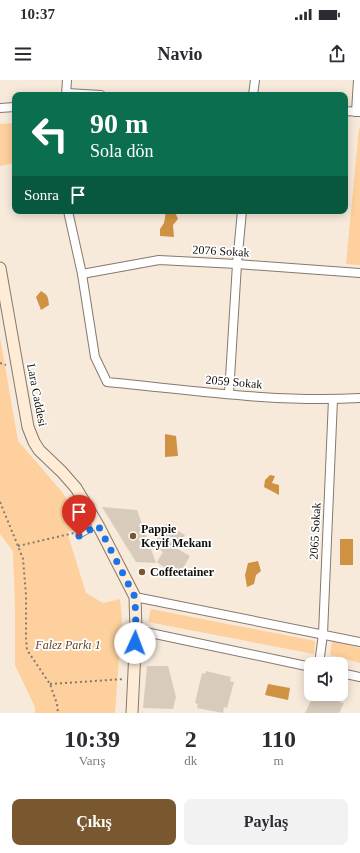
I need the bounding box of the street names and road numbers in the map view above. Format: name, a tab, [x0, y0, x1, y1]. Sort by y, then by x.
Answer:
street label: 2076 Sokak	[192, 243, 250, 259]
street label: Lara Caddesi	[24, 362, 50, 428]
street label: 2059 Sokak	[205, 373, 263, 391]
street label: 2065 Sokak	[307, 502, 323, 560]

